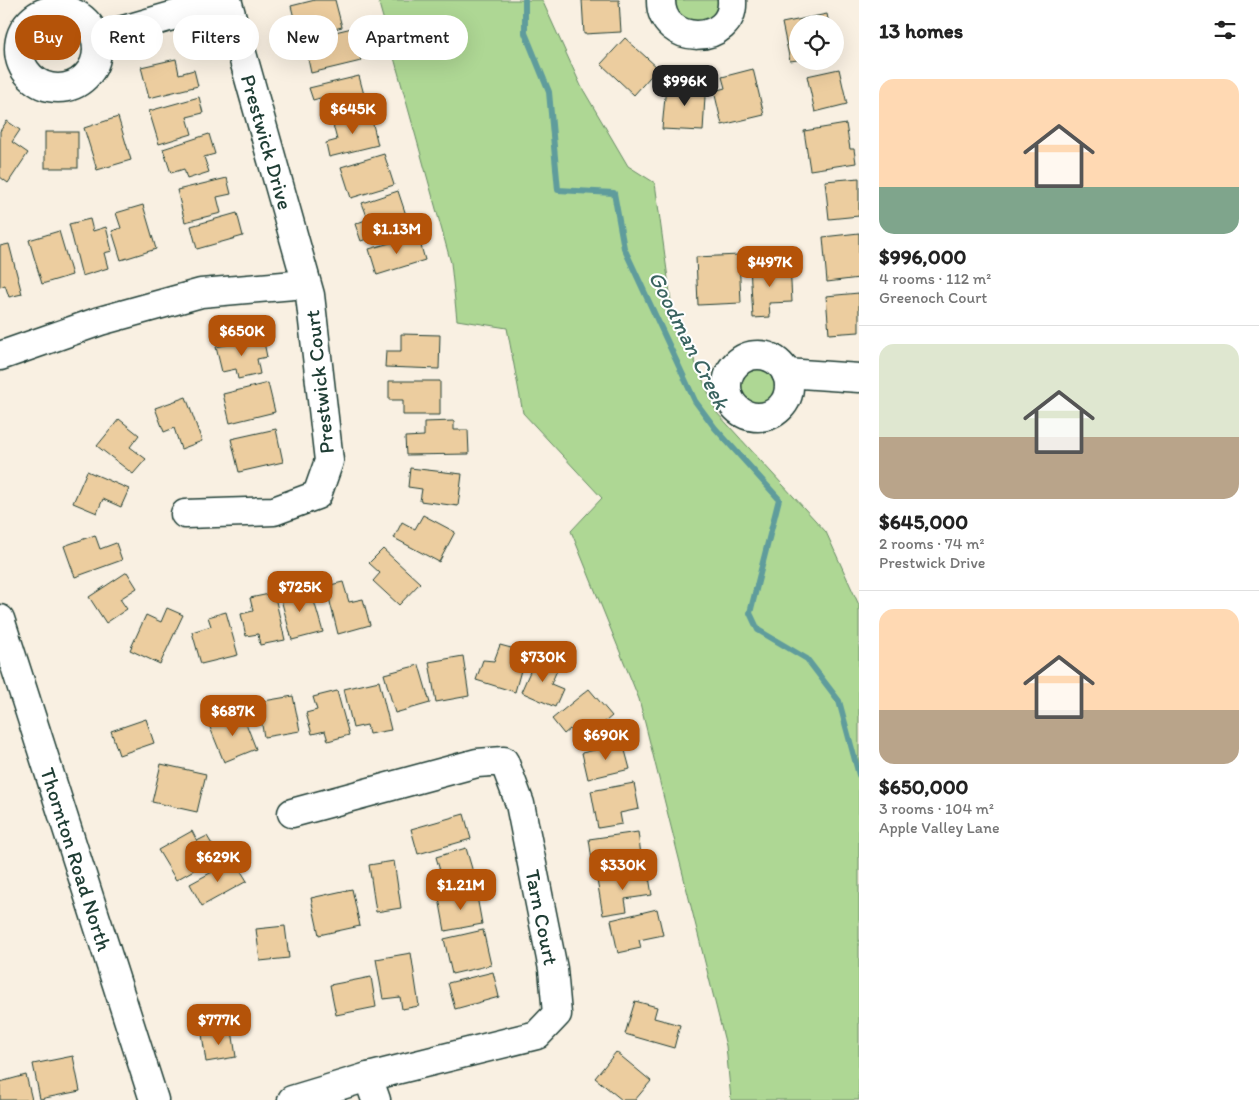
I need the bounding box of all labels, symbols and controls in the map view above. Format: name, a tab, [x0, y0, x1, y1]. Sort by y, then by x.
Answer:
chip: Buy	[15, 15, 81, 60]
chip: Rent	[91, 15, 163, 60]
chip: Filters	[173, 15, 259, 60]
chip: New	[269, 15, 338, 60]
chip: Apartment	[348, 15, 468, 60]
map controls	[789, 15, 844, 70]
button: locate	[789, 15, 844, 70]
icon: filters	[1211, 16, 1239, 44]
text: 13 homes	[879, 18, 963, 43]
pin: $996K	[650, 64, 720, 107]
street label: Prestwick Drive	[236, 71, 298, 213]
text: $996K	[663, 71, 707, 90]
pin: $645K	[318, 92, 388, 135]
text: $645K	[331, 99, 375, 118]
icon: home	[1014, 111, 1104, 201]
pin: $1.13M	[356, 212, 438, 255]
text: $1.13M	[373, 219, 421, 238]
text: $996,000	[879, 244, 967, 269]
pin: $497K	[735, 246, 805, 288]
text: $497K	[748, 252, 792, 271]
water label: Goodman Creek	[643, 267, 736, 415]
text: 4 rooms · 112 m²	[879, 269, 991, 288]
text: Greenoch Court	[879, 288, 987, 307]
street label: Prestwick Court	[299, 309, 339, 455]
pin: $650K	[207, 314, 277, 357]
text: $650K	[219, 321, 265, 340]
icon: home	[1014, 377, 1104, 467]
text: $645,000	[879, 509, 968, 534]
text: 2 rooms · 74 m²	[879, 534, 984, 553]
text: Prestwick Drive	[879, 553, 985, 572]
pin: $725K	[265, 570, 335, 613]
text: $725K	[278, 577, 322, 596]
pin: $730K	[508, 640, 578, 683]
icon: home	[1014, 642, 1104, 732]
text: $730K	[521, 647, 565, 666]
pin: $687K	[198, 694, 268, 737]
text: $687K	[211, 701, 255, 720]
pin: $690K	[571, 718, 641, 761]
text: $690K	[583, 725, 629, 744]
street label: Thornton Road North	[36, 764, 118, 954]
text: $650,000	[879, 774, 969, 799]
text: 3 rooms · 104 m²	[879, 799, 994, 818]
text: Apple Valley Lane	[879, 818, 1000, 837]
pin: $629K	[183, 840, 253, 883]
text: $629K	[196, 847, 240, 866]
pin: $330K	[588, 848, 658, 891]
text: $330K	[600, 855, 646, 874]
street label: Tarn Court	[521, 867, 564, 967]
pin: $1.21M	[420, 868, 502, 911]
text: $1.21M	[437, 875, 485, 894]
pin: $777K	[184, 1004, 254, 1046]
text: $777K	[198, 1010, 240, 1029]

